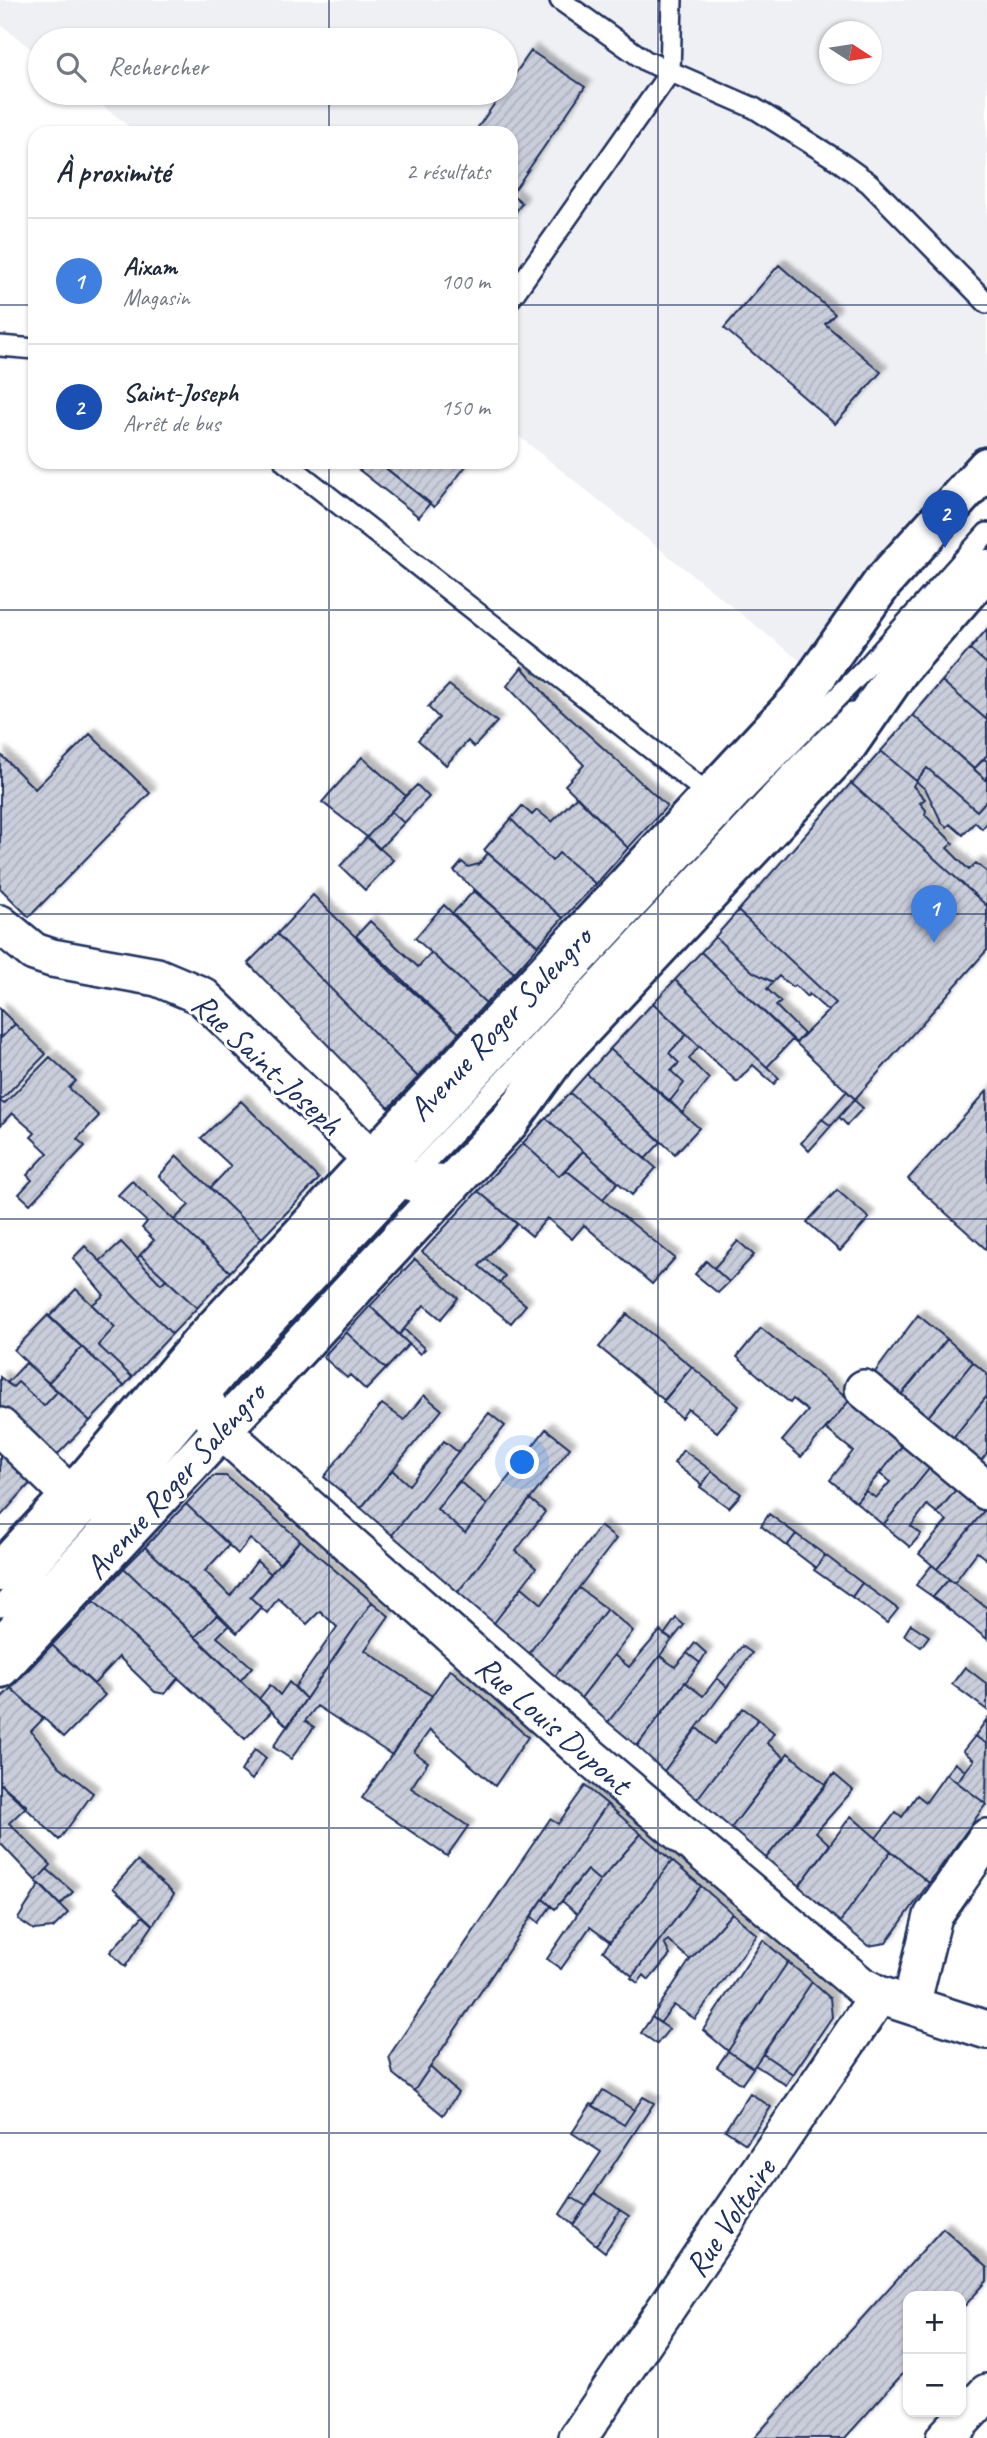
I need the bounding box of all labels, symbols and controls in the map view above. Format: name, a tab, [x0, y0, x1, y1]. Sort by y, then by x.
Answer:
north arrow	[819, 21, 882, 84]
search box	[28, 28, 518, 105]
icon: search	[52, 48, 90, 86]
text: Rechercher	[108, 50, 208, 83]
text: À proximité	[56, 153, 170, 191]
text: 2 résultats	[406, 157, 490, 186]
text: Aixam	[123, 250, 177, 283]
text: 1	[74, 267, 84, 296]
text: 100 m	[441, 267, 490, 296]
text: Magasin	[123, 283, 190, 312]
text: Saint-Joseph	[123, 376, 238, 409]
text: 2	[74, 393, 84, 422]
text: 150 m	[441, 393, 490, 422]
text: Arrêt de bus	[123, 409, 220, 438]
pin: 2	[922, 490, 968, 548]
pin: 1	[911, 885, 957, 943]
street label: Avenue Roger Salengro	[399, 915, 603, 1130]
street label: Rue Saint-Joseph	[183, 983, 352, 1145]
street label: Avenue Roger Salengro	[75, 1371, 277, 1588]
your location	[505, 1445, 539, 1479]
street label: Rue Louis Dupont	[467, 1646, 642, 1806]
street label: Rue Voltaire	[675, 2148, 786, 2285]
map controls	[903, 2291, 966, 2417]
button: +	[903, 2291, 966, 2354]
button: −	[903, 2354, 966, 2417]

